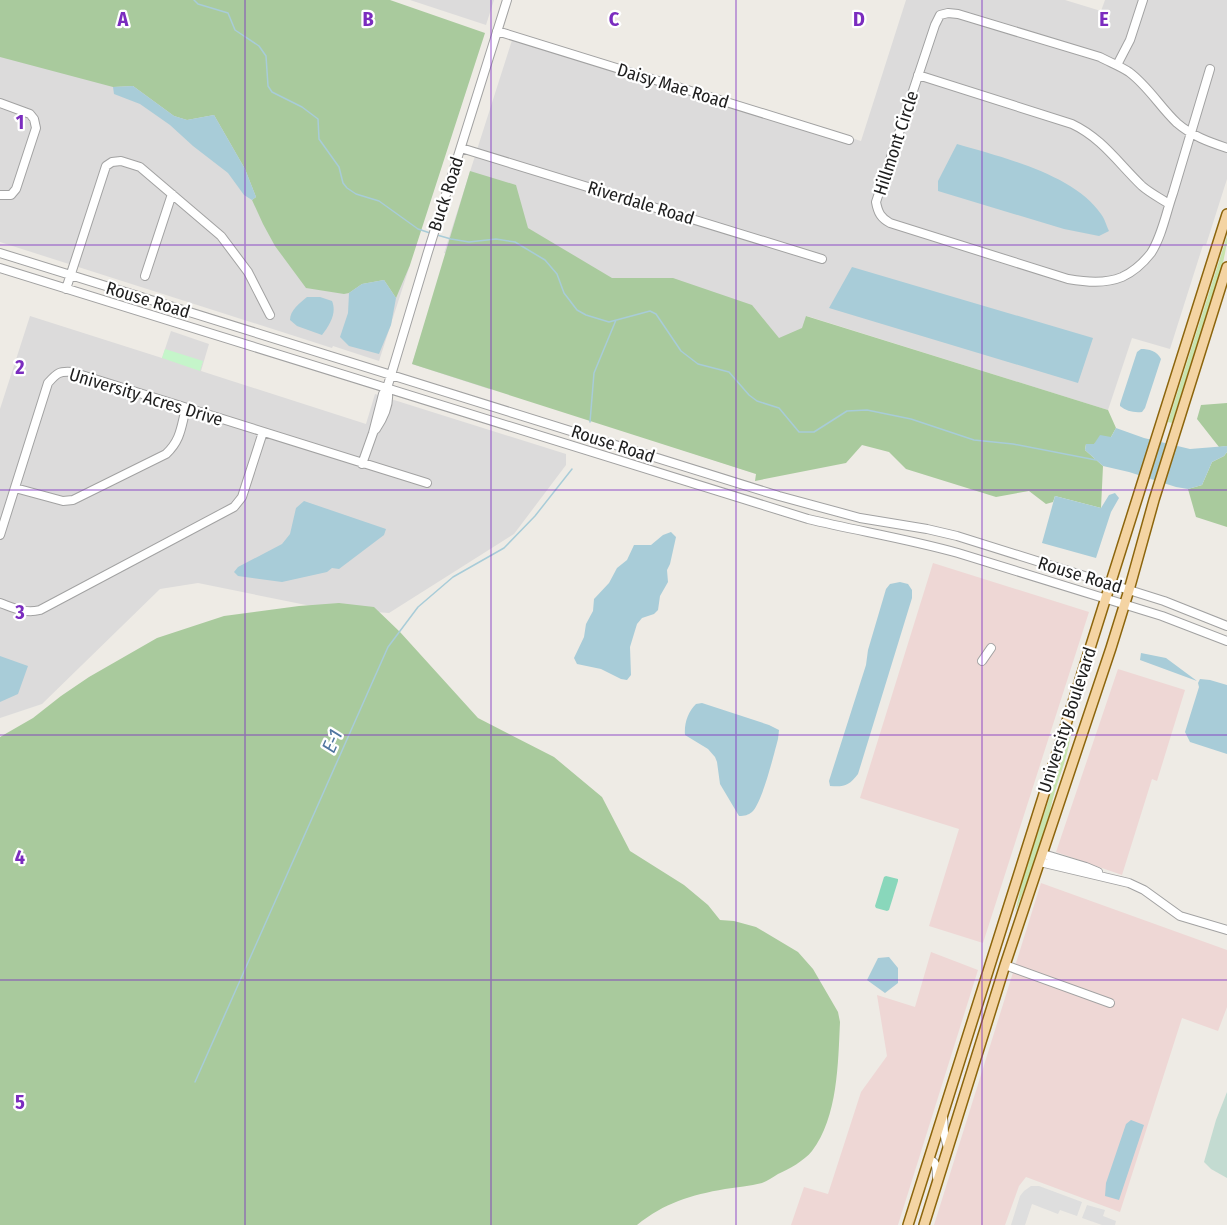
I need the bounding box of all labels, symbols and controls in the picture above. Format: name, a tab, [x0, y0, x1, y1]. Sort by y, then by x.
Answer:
text: A	[117, 7, 130, 31]
text: B	[362, 7, 374, 31]
text: C	[609, 7, 620, 31]
text: D	[853, 7, 865, 31]
text: E	[1099, 7, 1109, 31]
street label: Daisy Mae Road	[615, 59, 731, 113]
street label: Hillmont Circle	[869, 88, 923, 198]
text: 1	[16, 110, 24, 134]
street label: Buck Road	[424, 154, 468, 234]
street label: Riverdale Road	[585, 176, 697, 230]
street label: Rouse Road	[103, 277, 193, 323]
text: 2	[14, 355, 25, 379]
street label: University Acres Drive	[66, 363, 226, 431]
street label: Rouse Road	[568, 420, 658, 468]
street label: Rouse Road	[1035, 552, 1125, 598]
text: 3	[14, 600, 25, 624]
street label: University Boulevard	[1033, 644, 1101, 796]
water label: E-1	[316, 726, 348, 756]
text: 4	[15, 845, 25, 869]
text: 5	[15, 1090, 25, 1114]

